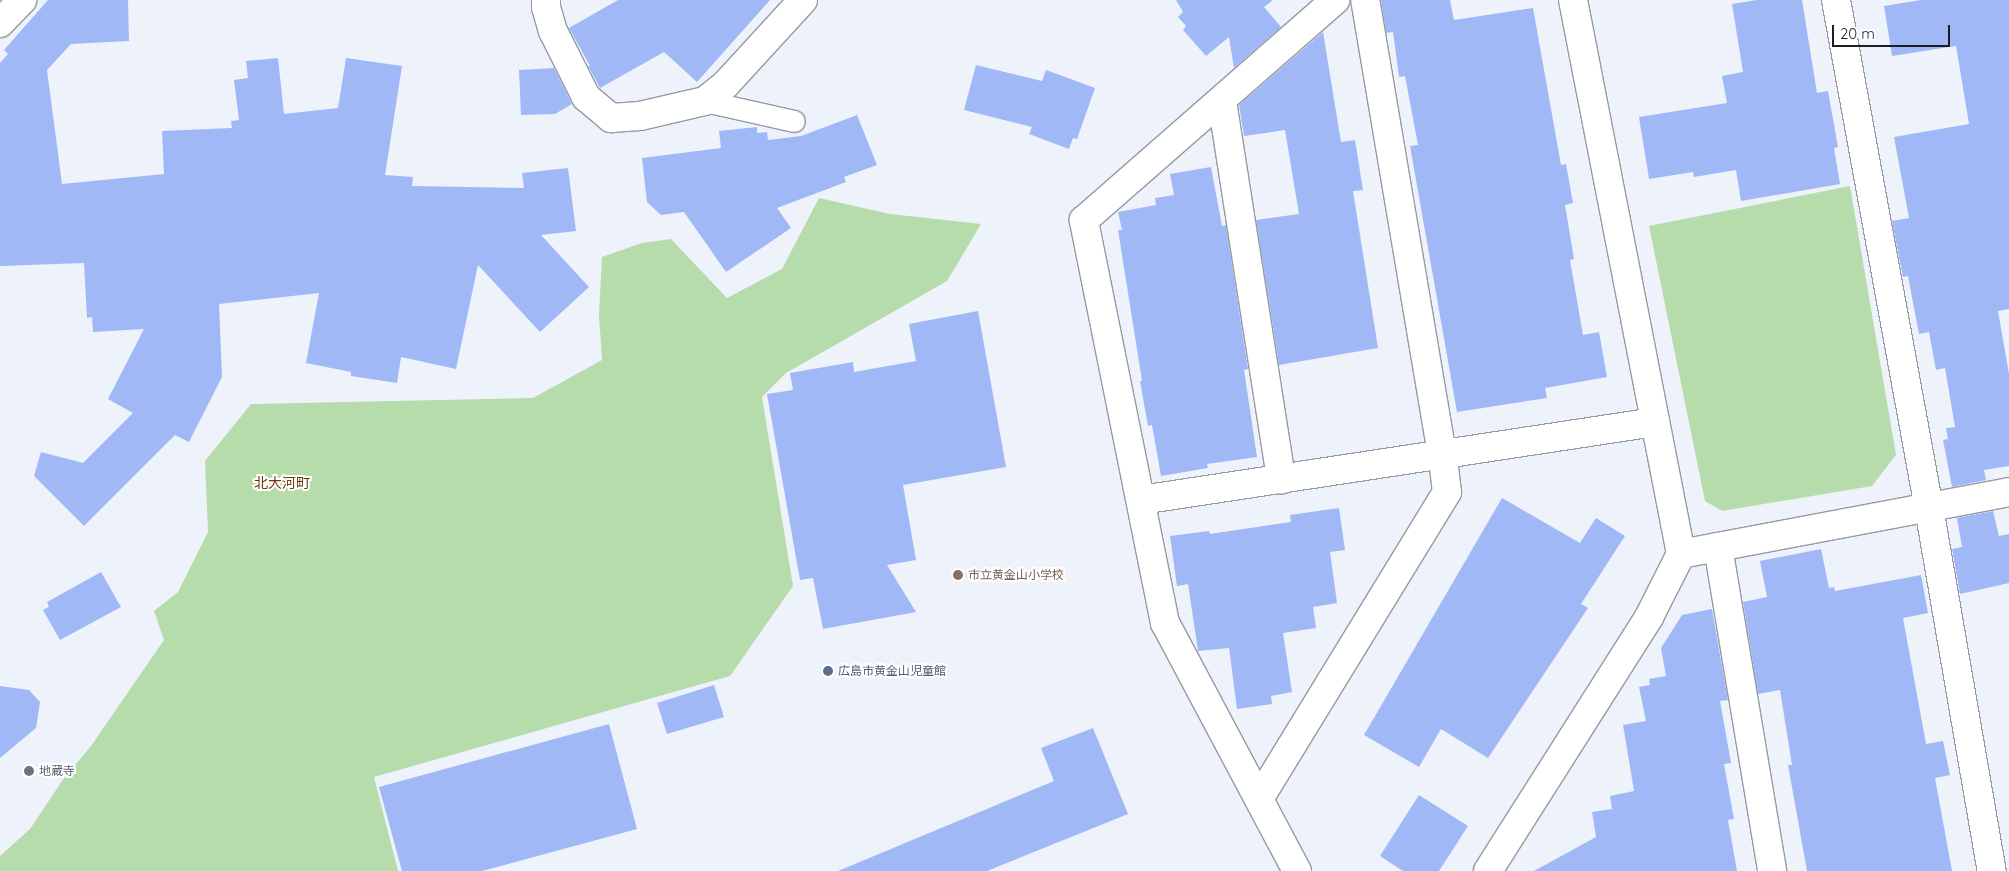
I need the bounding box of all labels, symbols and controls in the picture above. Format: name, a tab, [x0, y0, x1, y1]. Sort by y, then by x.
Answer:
scale bar	[1834, 15, 1952, 47]
text: 20 m	[1840, 24, 1875, 43]
district label: 北大河町	[254, 475, 310, 491]
place label: 市立黄金山小学校	[968, 568, 1064, 582]
marker: 市立黄金山小学校	[952, 569, 964, 581]
place label: 広島市黄金山児童館	[838, 664, 946, 678]
marker: 広島市黄金山児童館	[822, 665, 834, 677]
place label: 地蔵寺	[39, 764, 75, 778]
marker: 地蔵寺	[23, 765, 35, 777]

